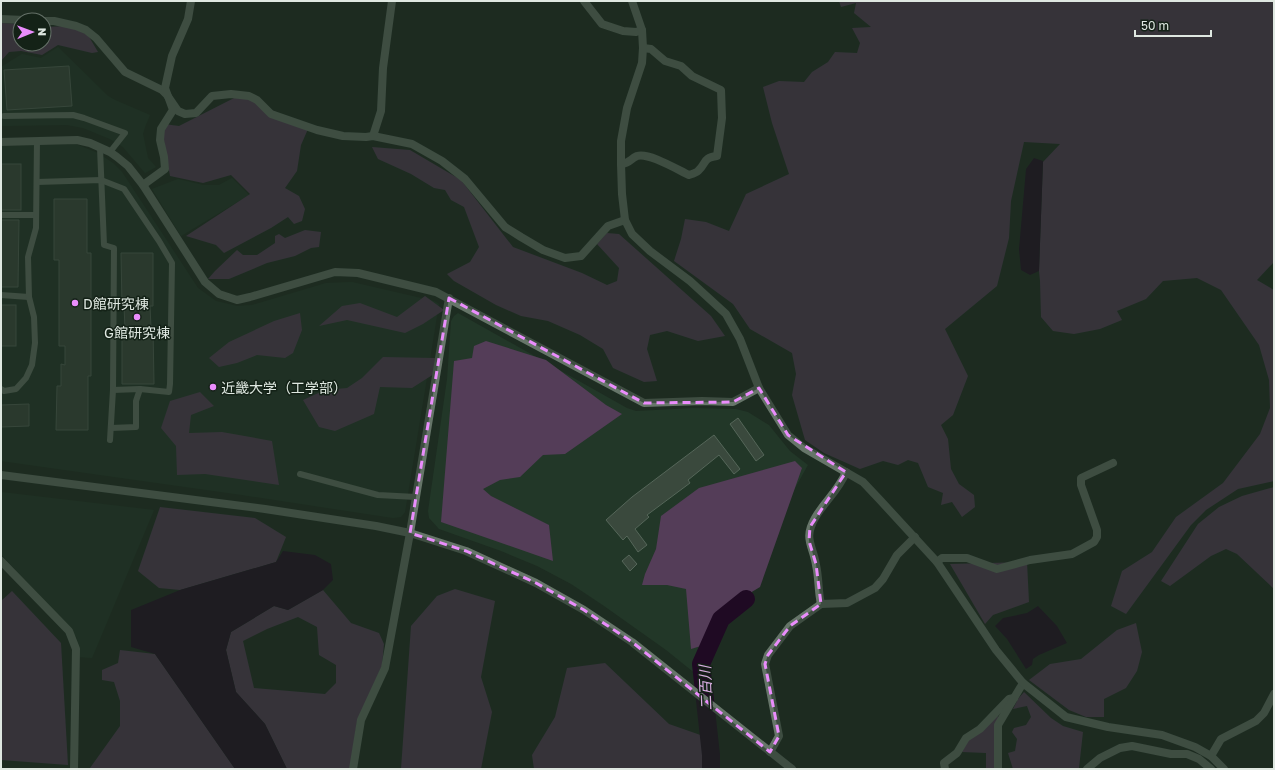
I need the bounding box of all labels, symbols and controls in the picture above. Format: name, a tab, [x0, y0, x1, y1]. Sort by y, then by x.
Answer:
north arrow	[12, 12, 52, 52]
scale bar	[1135, 12, 1211, 38]
text: 50 m	[1141, 18, 1169, 33]
text: N	[36, 28, 49, 36]
place label: D館研究棟	[83, 295, 149, 312]
marker: D館研究棟	[70, 298, 80, 308]
marker: G館研究棟	[132, 312, 142, 322]
place label: G館研究棟	[104, 324, 170, 341]
place label: 近畿大学（工学部）	[221, 379, 347, 396]
marker: 近畿大学（工学部）	[208, 382, 218, 392]
water label: 二百川	[695, 663, 715, 711]

